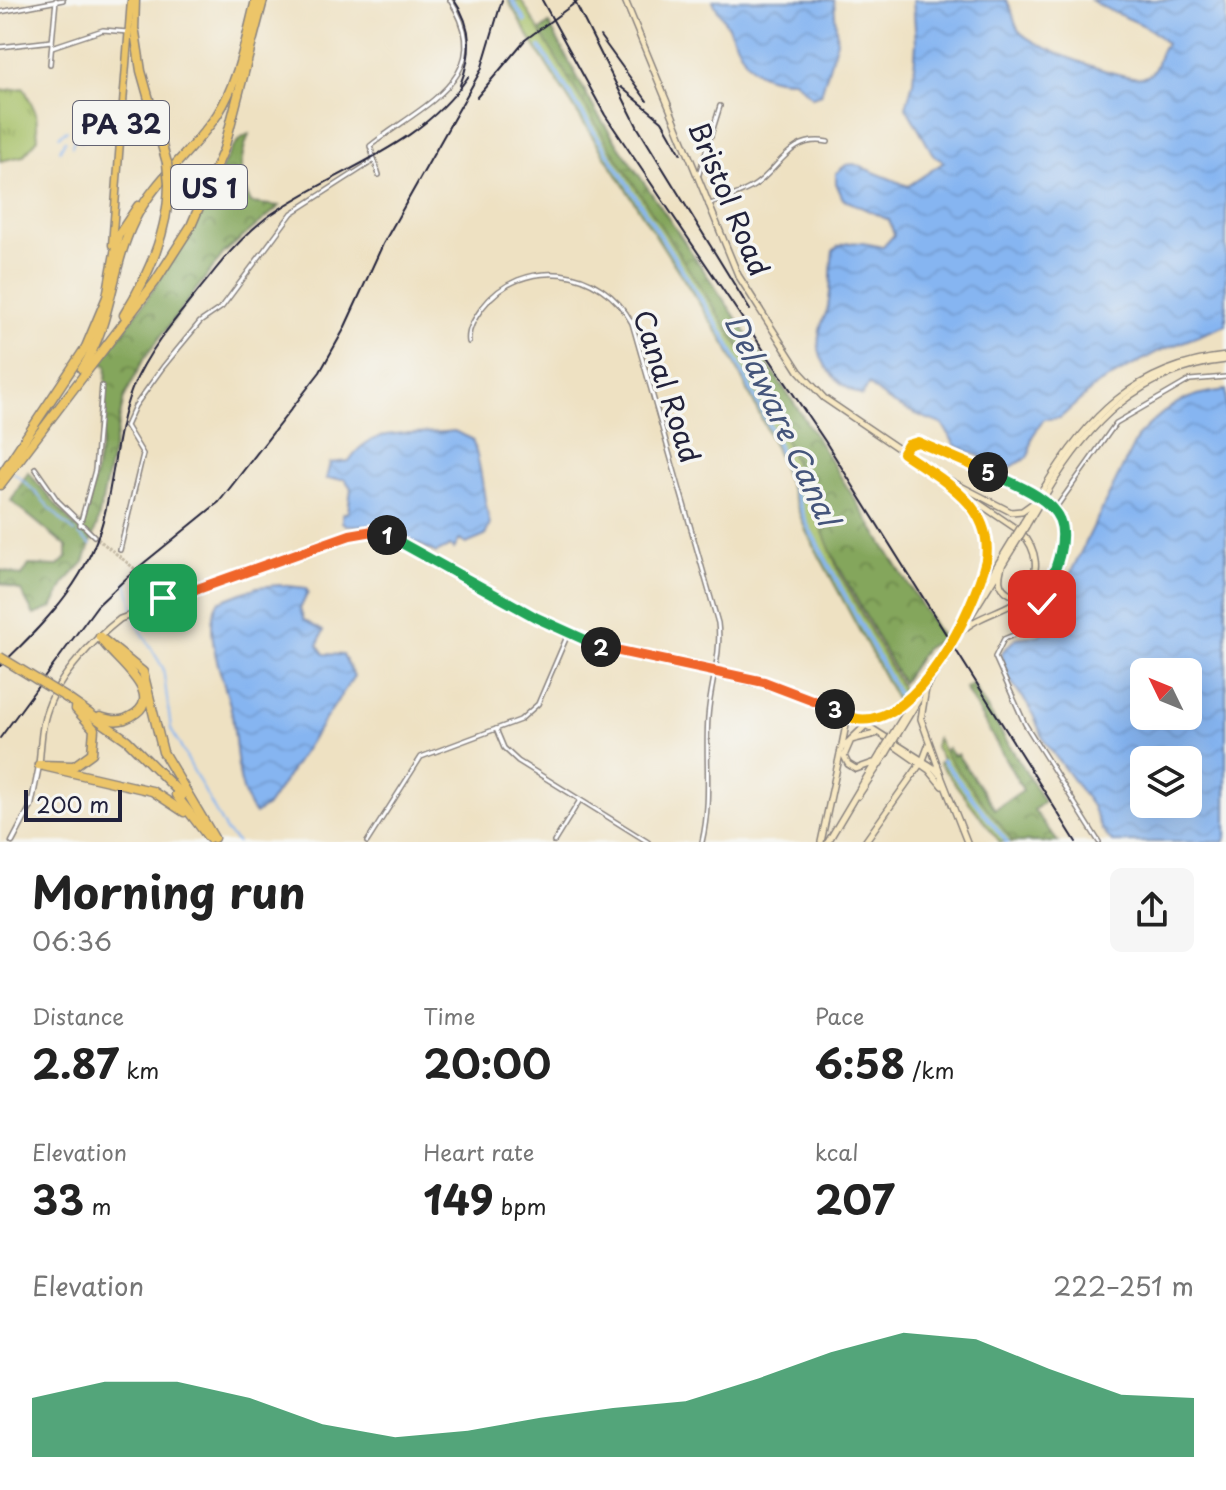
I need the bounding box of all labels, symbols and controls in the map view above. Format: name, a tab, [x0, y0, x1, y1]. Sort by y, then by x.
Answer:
road number: PA 32	[73, 101, 169, 145]
street label: Bristol Road	[678, 114, 782, 282]
road number: US 1	[171, 165, 247, 209]
street label: Canal Road	[623, 304, 713, 468]
water label: Delaware Canal	[714, 306, 854, 537]
pin: 5	[968, 452, 1008, 492]
text: 5	[981, 455, 995, 488]
pin: 1	[367, 515, 407, 555]
text: 1	[382, 518, 392, 551]
pin	[129, 564, 197, 632]
pin	[1008, 570, 1076, 638]
icon: arrive	[141, 576, 185, 620]
icon: check	[1020, 582, 1064, 626]
pin: 2	[581, 627, 621, 667]
text: 2	[593, 630, 609, 663]
north arrow	[1130, 658, 1202, 730]
map controls	[1130, 658, 1202, 818]
pin: 3	[815, 689, 855, 729]
text: 3	[828, 692, 842, 725]
button: layers	[1130, 746, 1202, 818]
scale bar	[24, 786, 122, 822]
text: 200 m	[36, 787, 109, 820]
text: Morning run	[32, 858, 306, 924]
button: share	[1110, 868, 1194, 952]
text: 06:36	[32, 921, 112, 960]
text: Distance	[32, 999, 124, 1032]
text: Time	[423, 999, 475, 1032]
text: Pace	[815, 999, 864, 1032]
text: 2.87	[32, 1032, 119, 1093]
text: 20:00	[423, 1032, 551, 1093]
text: 6:58	[815, 1032, 905, 1093]
text: km	[119, 1053, 159, 1086]
text: /km	[905, 1053, 954, 1086]
text: Elevation	[32, 1135, 127, 1168]
text: Heart rate	[423, 1135, 534, 1168]
text: kcal	[815, 1135, 859, 1168]
text: 33	[32, 1168, 84, 1229]
text: 149	[423, 1168, 494, 1229]
text: 207	[815, 1168, 895, 1229]
text: m	[84, 1189, 111, 1222]
text: bpm	[494, 1189, 546, 1222]
text: Elevation	[32, 1266, 144, 1305]
text: 222–251 m	[1053, 1266, 1194, 1305]

